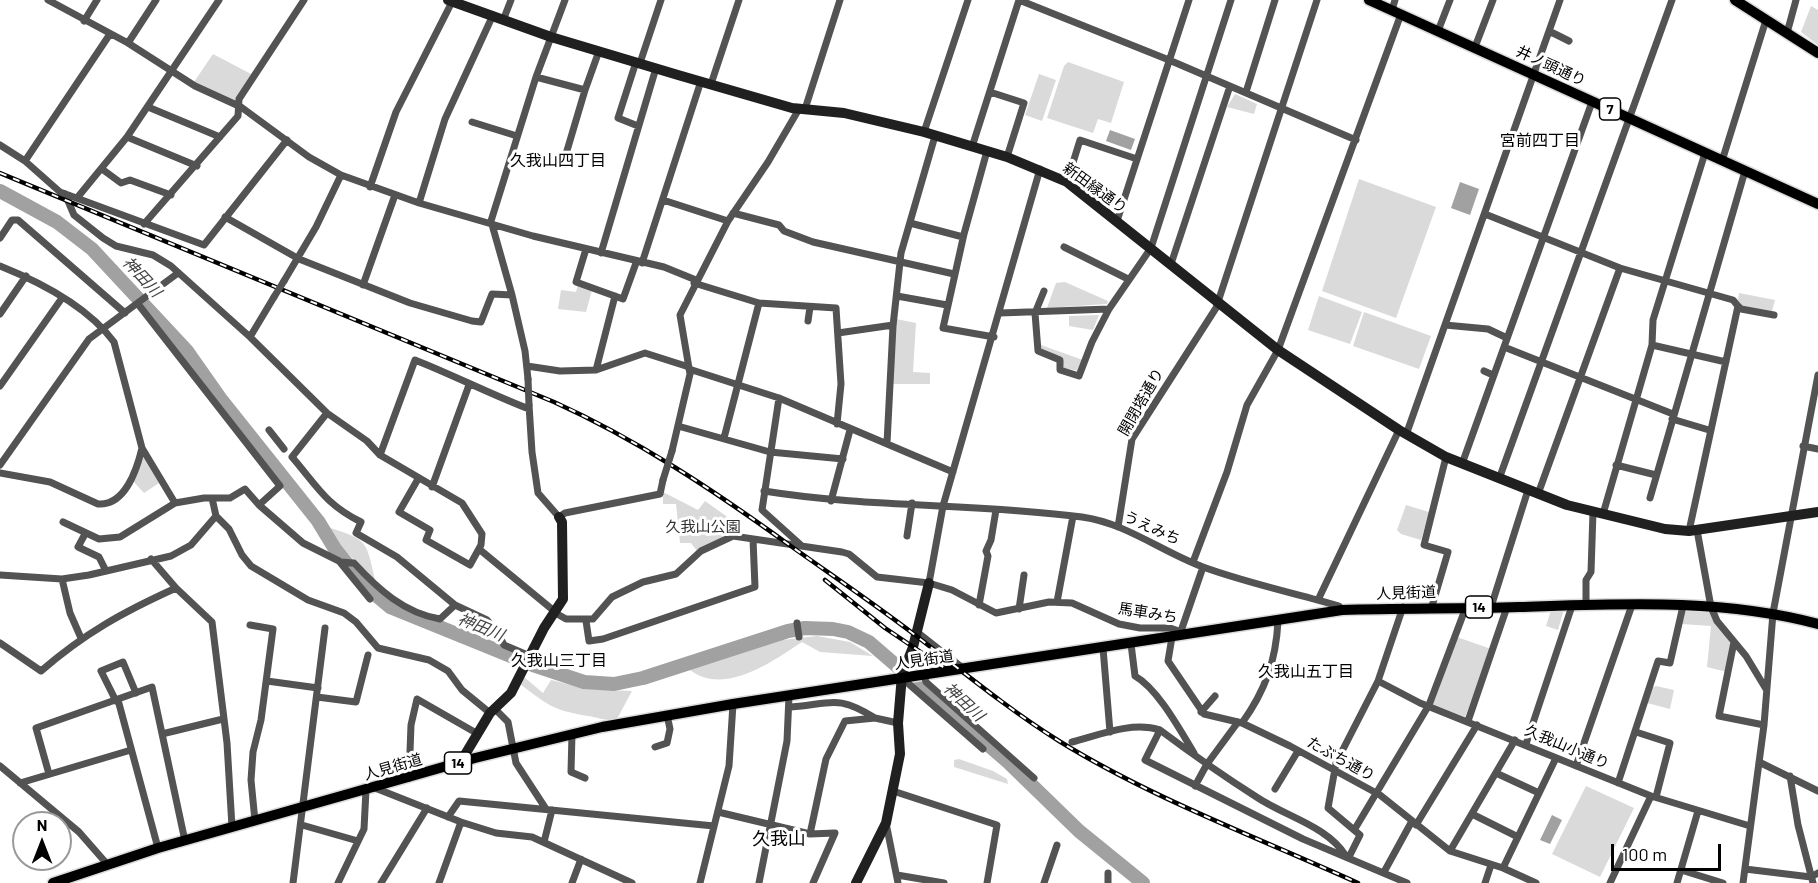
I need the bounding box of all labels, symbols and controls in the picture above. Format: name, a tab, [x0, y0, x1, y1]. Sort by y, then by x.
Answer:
street label: 井ノ頭通り	[1513, 42, 1589, 90]
road number: 7	[1600, 98, 1620, 120]
district label: 宮前四丁目	[1500, 131, 1580, 151]
district label: 久我山四丁目	[510, 151, 606, 171]
street label: 新田縁通り	[1059, 159, 1131, 217]
water label: 神田川	[119, 253, 165, 301]
street label: 開閉塔通り	[1114, 365, 1168, 439]
street label: うえみち	[1121, 508, 1183, 548]
park label: 久我山公園	[666, 518, 740, 536]
street label: 人見街道	[1376, 583, 1436, 603]
road number: 14	[1466, 596, 1492, 618]
street label: 馬車みち	[1117, 599, 1179, 627]
water label: 神田川	[455, 609, 507, 645]
street label: 人見街道	[893, 647, 955, 673]
district label: 久我山三丁目	[511, 651, 607, 671]
district label: 久我山五丁目	[1258, 662, 1354, 682]
water label: 神田川	[940, 679, 988, 725]
street label: 久我山小通り	[1522, 721, 1612, 773]
street label: たぶち通り	[1304, 733, 1378, 785]
street label: 人見街道	[362, 750, 424, 784]
road number: 14	[444, 752, 472, 774]
north arrow	[12, 811, 72, 871]
text: N	[37, 815, 47, 834]
district label: 久我山	[752, 828, 806, 850]
scale bar	[1614, 832, 1724, 870]
text: 100 m	[1622, 843, 1667, 865]

